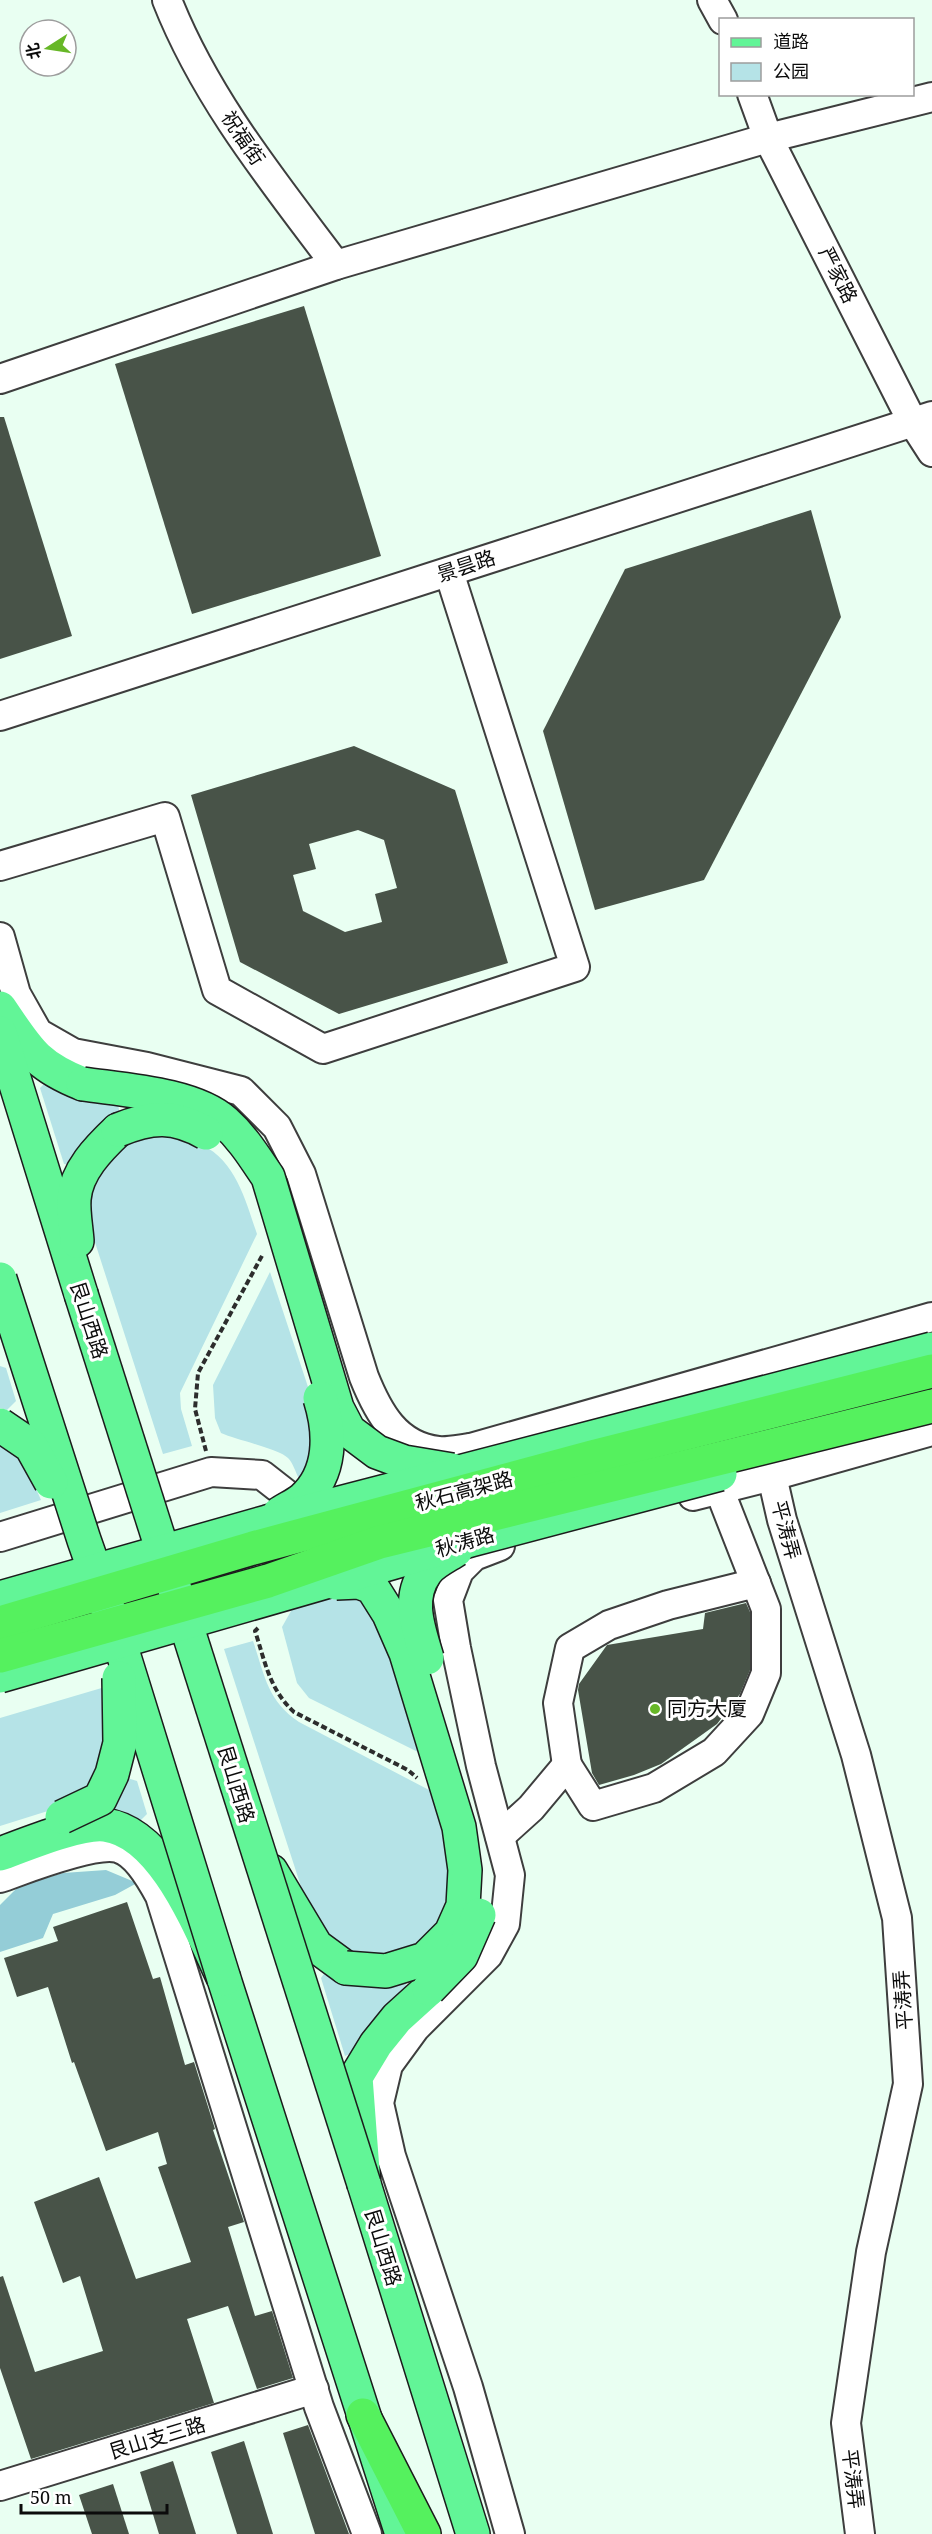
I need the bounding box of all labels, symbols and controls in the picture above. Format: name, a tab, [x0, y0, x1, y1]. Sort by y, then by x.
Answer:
north arrow	[18, 18, 78, 78]
legend	[719, 18, 914, 96]
text: 道路	[773, 29, 809, 53]
text: 北	[21, 41, 46, 61]
text: 公园	[773, 59, 809, 83]
street label: 祝福街	[215, 105, 271, 170]
street label: 严家路	[813, 242, 864, 308]
street label: 景昙路	[433, 543, 499, 588]
street label: 艮山西路	[64, 1278, 115, 1362]
street label: 秋石高架路	[412, 1465, 516, 1516]
street label: 平涛弄	[766, 1497, 807, 1562]
street label: 秋涛路	[432, 1520, 497, 1563]
place label: 同方大厦	[667, 1695, 747, 1722]
marker: 同方大厦	[648, 1702, 662, 1716]
street label: 艮山西路	[212, 1742, 261, 1826]
street label: 平涛弄	[887, 1969, 918, 2031]
street label: 艮山西路	[359, 2205, 408, 2289]
street label: 艮山支三路	[105, 2410, 209, 2465]
street label: 平涛弄	[836, 2448, 871, 2510]
scale bar	[21, 2477, 166, 2515]
text: 50 m	[30, 2485, 72, 2509]

